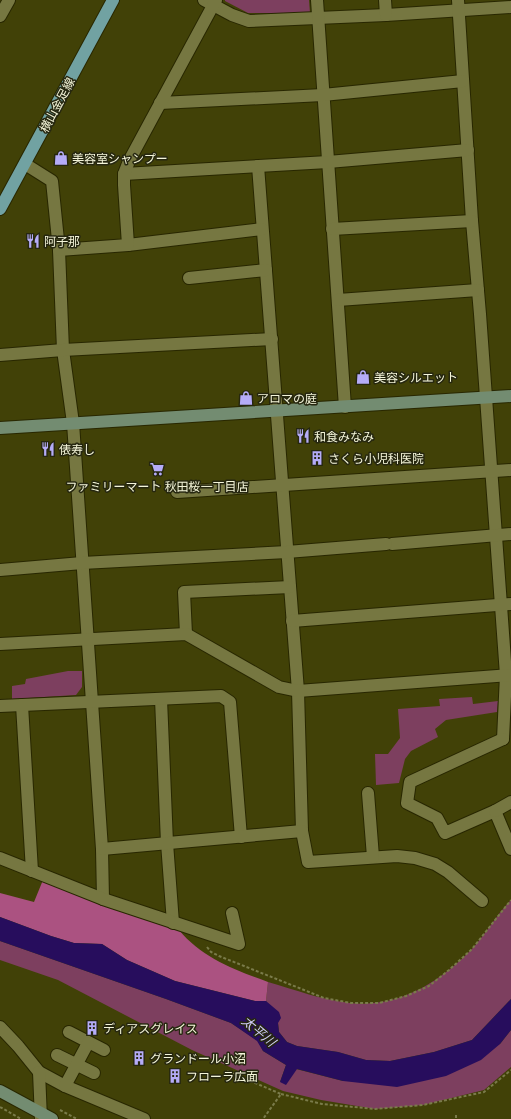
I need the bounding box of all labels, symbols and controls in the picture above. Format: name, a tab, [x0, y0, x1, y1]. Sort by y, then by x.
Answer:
street label: 横山金足線	[36, 75, 78, 135]
shop icon: 美容室シャンプー	[53, 150, 69, 166]
place label: 美容室シャンプー	[72, 151, 168, 166]
restaurant icon: 阿子那	[25, 233, 41, 249]
place label: 阿子那	[44, 234, 80, 249]
shop icon: 美容シルエット	[355, 369, 371, 385]
place label: 美容シルエット	[374, 370, 458, 385]
shop icon: アロマの庭	[238, 390, 254, 406]
place label: アロマの庭	[257, 391, 317, 406]
restaurant icon: 和食みなみ	[295, 428, 311, 444]
place label: 和食みなみ	[314, 429, 374, 444]
restaurant icon: 俵寿し	[40, 441, 56, 457]
place label: 俵寿し	[59, 442, 95, 457]
building icon: さくら小児科医院	[309, 450, 325, 466]
place label: さくら小児科医院	[328, 451, 424, 466]
supermarket icon: ファミリーマート 秋田桜一丁目店	[149, 461, 165, 477]
place label: ファミリーマート 秋田桜一丁目店	[65, 479, 249, 494]
water label: 太平川	[239, 1012, 281, 1051]
building icon: ディアスグレイス	[84, 1020, 100, 1036]
place label: ディアスグレイス	[103, 1021, 198, 1036]
building icon: グランドール小沼	[131, 1050, 147, 1066]
place label: グランドール小沼	[150, 1051, 246, 1066]
building icon: フローラ広面	[167, 1068, 183, 1084]
place label: フローラ広面	[186, 1069, 258, 1084]

